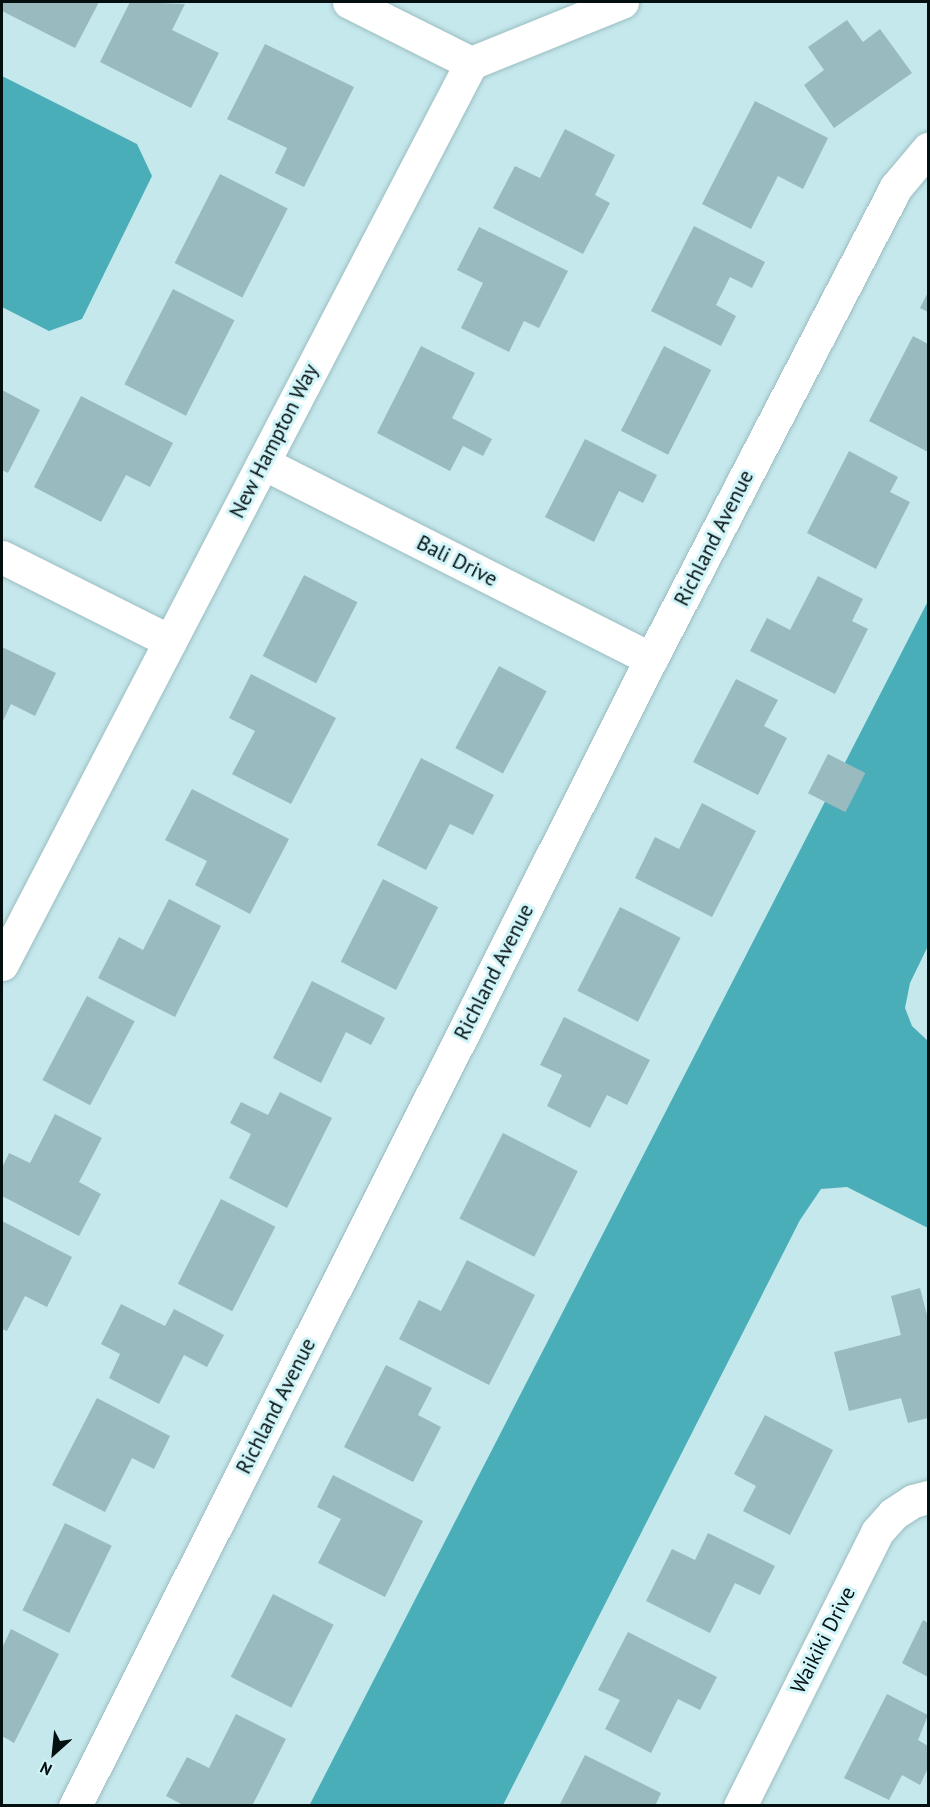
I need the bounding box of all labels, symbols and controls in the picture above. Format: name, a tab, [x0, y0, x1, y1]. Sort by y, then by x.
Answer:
street label: New Hampton Way	[224, 359, 324, 523]
street label: Richland Avenue	[669, 466, 759, 610]
street label: Bali Drive	[412, 530, 502, 592]
street label: Richland Avenue	[449, 900, 539, 1044]
street label: Richland Avenue	[231, 1334, 321, 1478]
street label: Waikiki Drive	[785, 1582, 861, 1698]
north arrow	[24, 1723, 84, 1783]
text: N	[37, 1758, 55, 1780]

